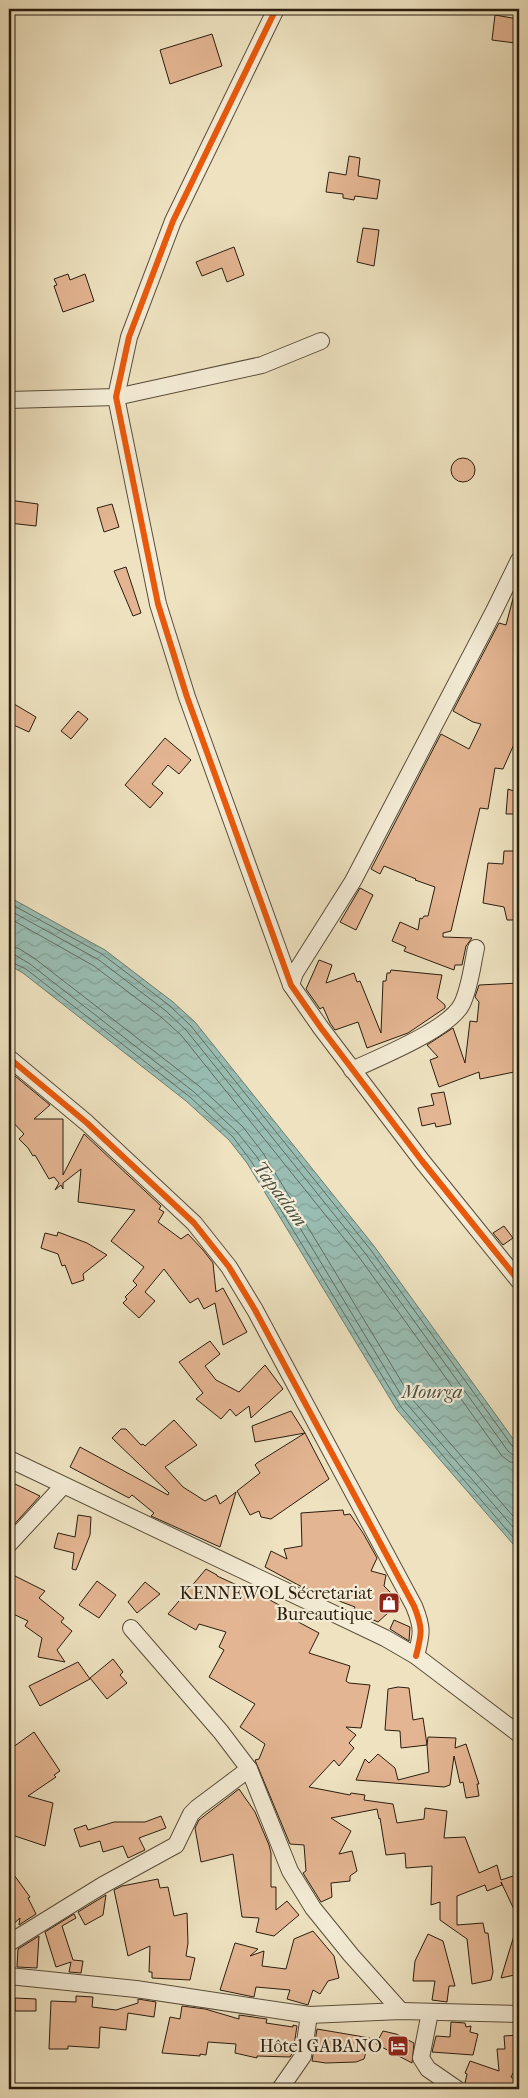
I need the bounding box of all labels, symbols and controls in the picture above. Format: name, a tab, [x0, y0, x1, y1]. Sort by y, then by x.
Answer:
water label: Tapadam	[248, 1157, 312, 1231]
water label: Mourga	[400, 1381, 462, 1403]
place label: KENNEWOL Sécretariat Bureautique	[180, 1583, 374, 1625]
shop icon: KENNEWOL Sécretariat Bureautique	[377, 1591, 401, 1615]
hotel icon: Hôtel GABANO	[386, 2034, 410, 2058]
place label: Hôtel GABANO	[259, 2036, 382, 2057]

